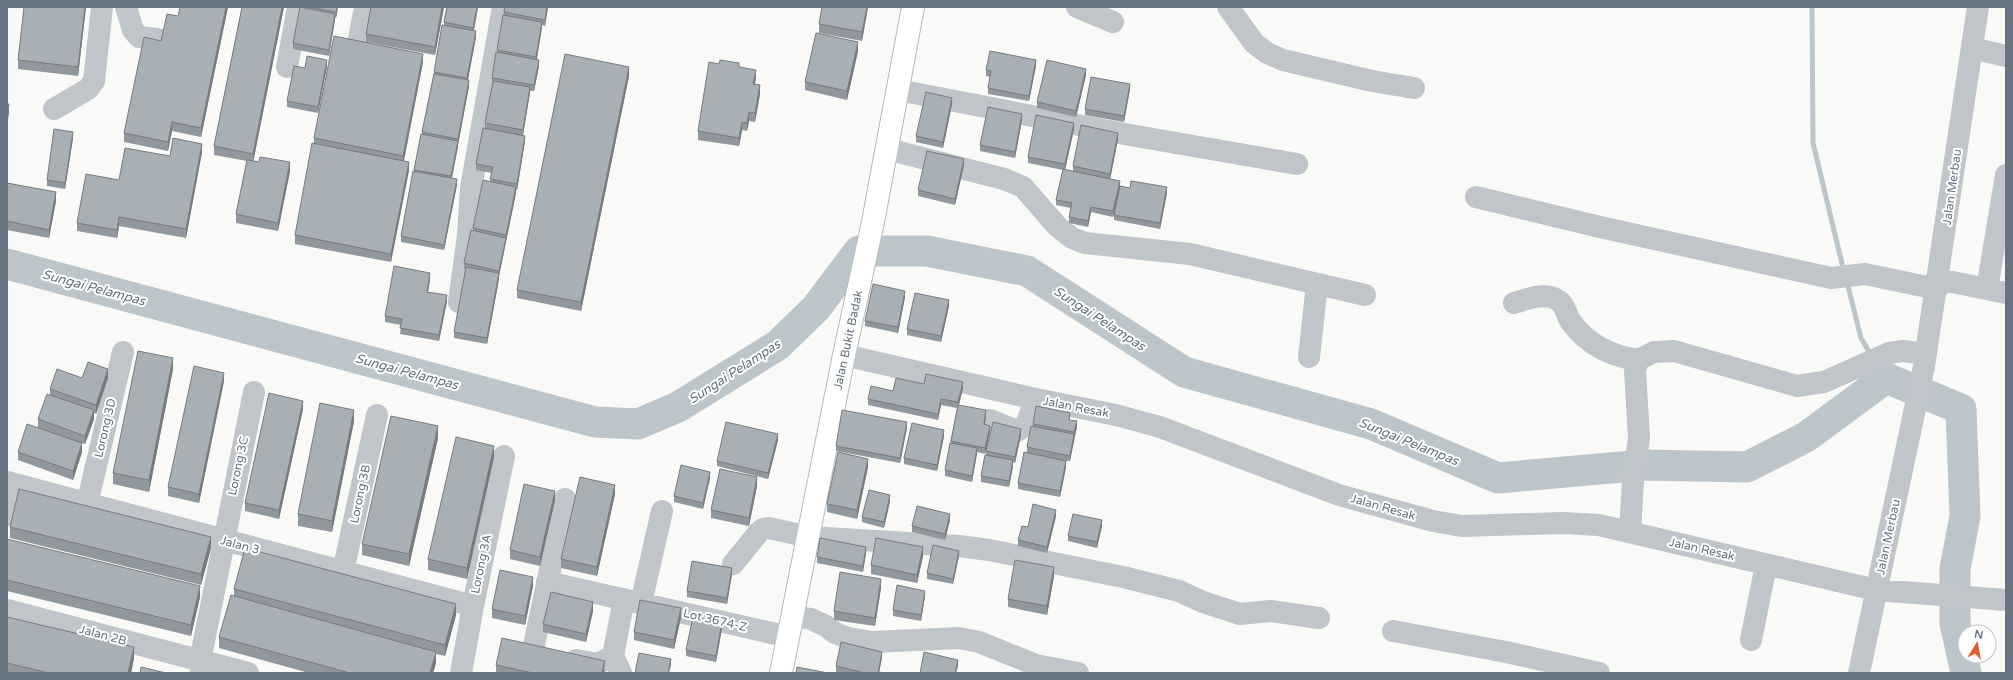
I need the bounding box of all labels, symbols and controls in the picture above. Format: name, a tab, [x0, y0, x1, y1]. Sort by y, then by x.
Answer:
street label: Jalan Merbau	[1940, 148, 1964, 226]
water label: Sungai Pelampas	[40, 267, 148, 310]
water label: Sungai Pelampas	[1051, 283, 1149, 355]
street label: Jalan Bukit Badak	[831, 289, 865, 391]
water label: Sungai Pelampas	[686, 336, 784, 407]
water label: Sungai Pelampas	[353, 351, 461, 394]
street label: Jalan Resak	[1042, 394, 1111, 420]
street label: Lorong 3D	[91, 397, 119, 459]
water label: Sungai Pelampas	[1356, 415, 1461, 469]
street label: Lorong 3C	[225, 435, 251, 497]
street label: Lorong 3B	[347, 463, 373, 525]
street label: Jalan Resak	[1349, 491, 1418, 523]
street label: Jalan Merbau	[1873, 498, 1903, 576]
street label: Jalan 3	[219, 533, 261, 557]
street label: Lorong 3A	[468, 533, 494, 595]
street label: Jalan Resak	[1668, 535, 1737, 563]
street label: Lot 3674-Z	[682, 606, 748, 634]
street label: Jalan 2B	[78, 622, 128, 648]
north arrow	[1957, 624, 1997, 664]
text: N	[1973, 627, 1984, 642]

